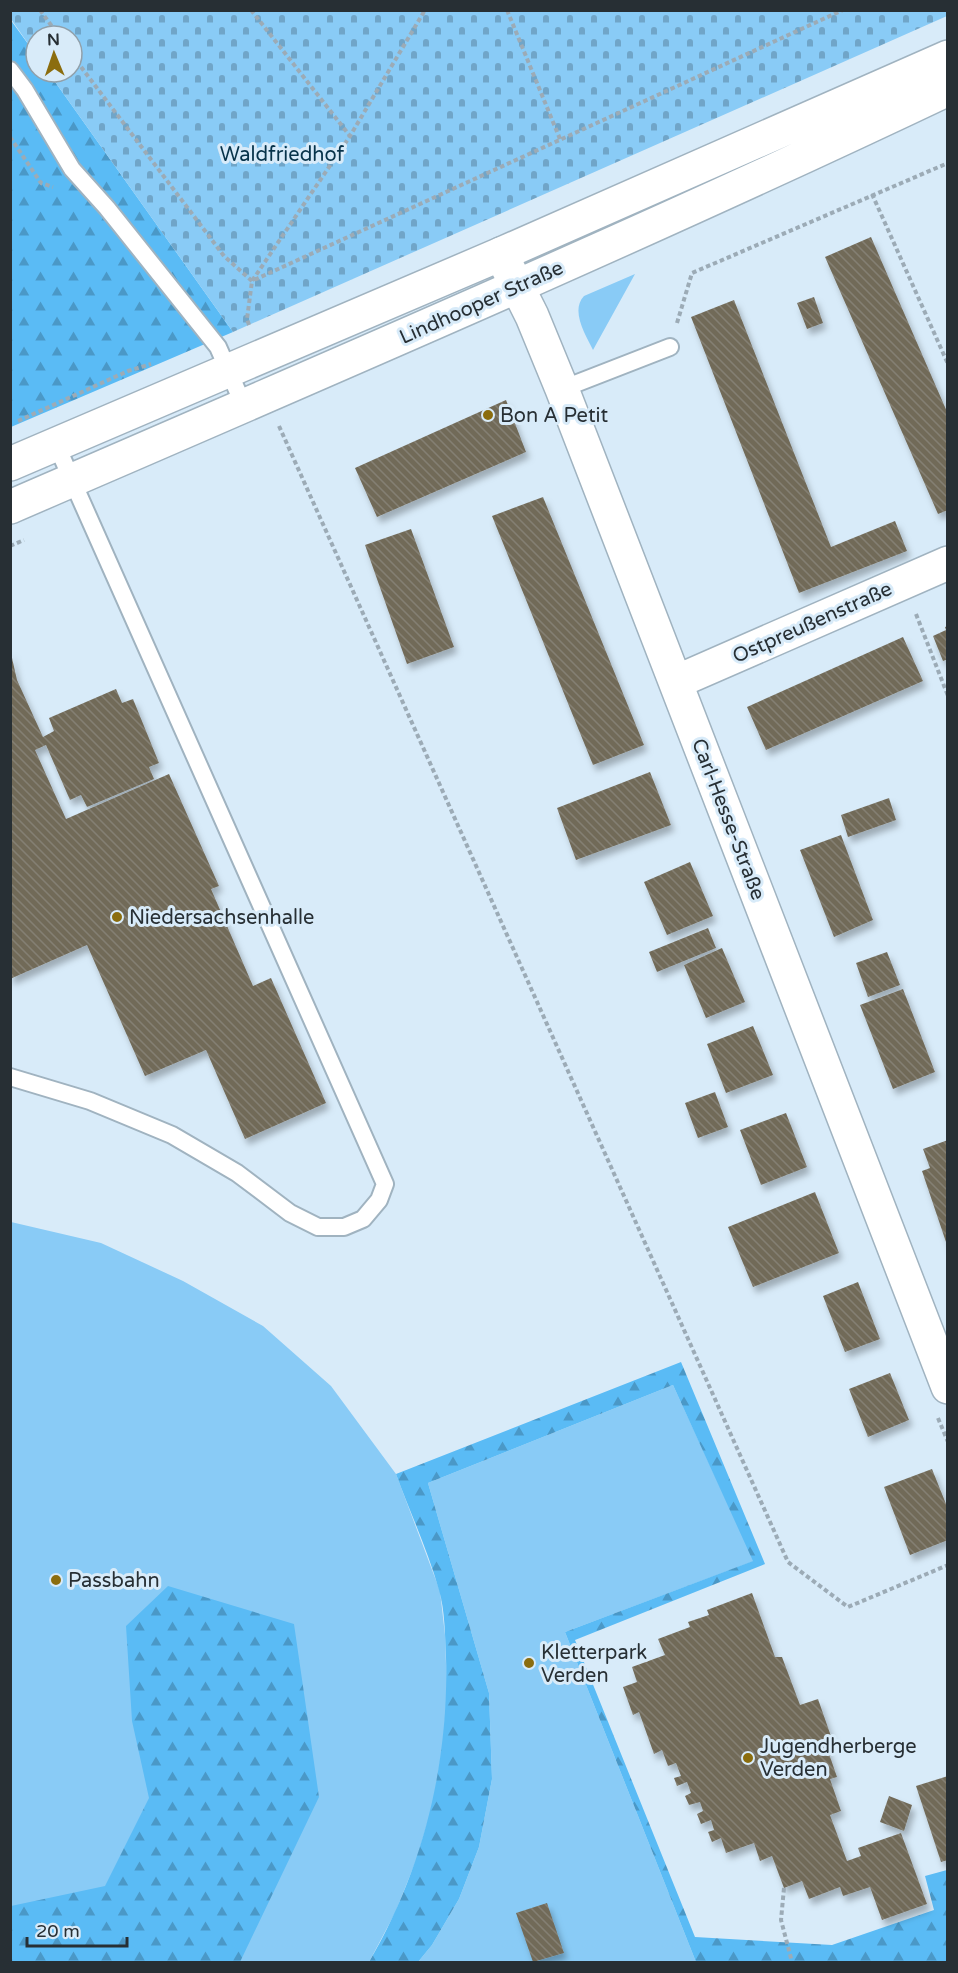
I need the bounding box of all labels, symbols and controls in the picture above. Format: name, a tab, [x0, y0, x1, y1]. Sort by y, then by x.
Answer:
north arrow	[24, 24, 84, 84]
text: N	[47, 30, 60, 50]
park label: Waldfriedhof	[220, 143, 345, 167]
street label: Lindhooper Straße	[396, 256, 567, 350]
place label: Bon A Petit	[500, 404, 609, 428]
marker: Bon A Petit	[481, 408, 495, 422]
street label: Ostpreußenstraße	[729, 577, 896, 669]
street label: Carl-Hesse-Straße	[686, 735, 770, 904]
place label: Niedersachsenhalle	[129, 906, 314, 930]
marker: Niedersachsenhalle	[110, 910, 124, 924]
place label: Passbahn	[68, 1569, 160, 1593]
marker: Passbahn	[49, 1573, 63, 1587]
place label: Kletterpark Verden	[541, 1641, 647, 1688]
marker: Kletterpark Verden	[522, 1656, 536, 1670]
place label: Jugendherberge Verden	[760, 1735, 917, 1782]
marker: Jugendherberge Verden	[741, 1751, 755, 1765]
scale bar	[27, 1910, 128, 1948]
text: 20 m	[36, 1920, 80, 1942]

